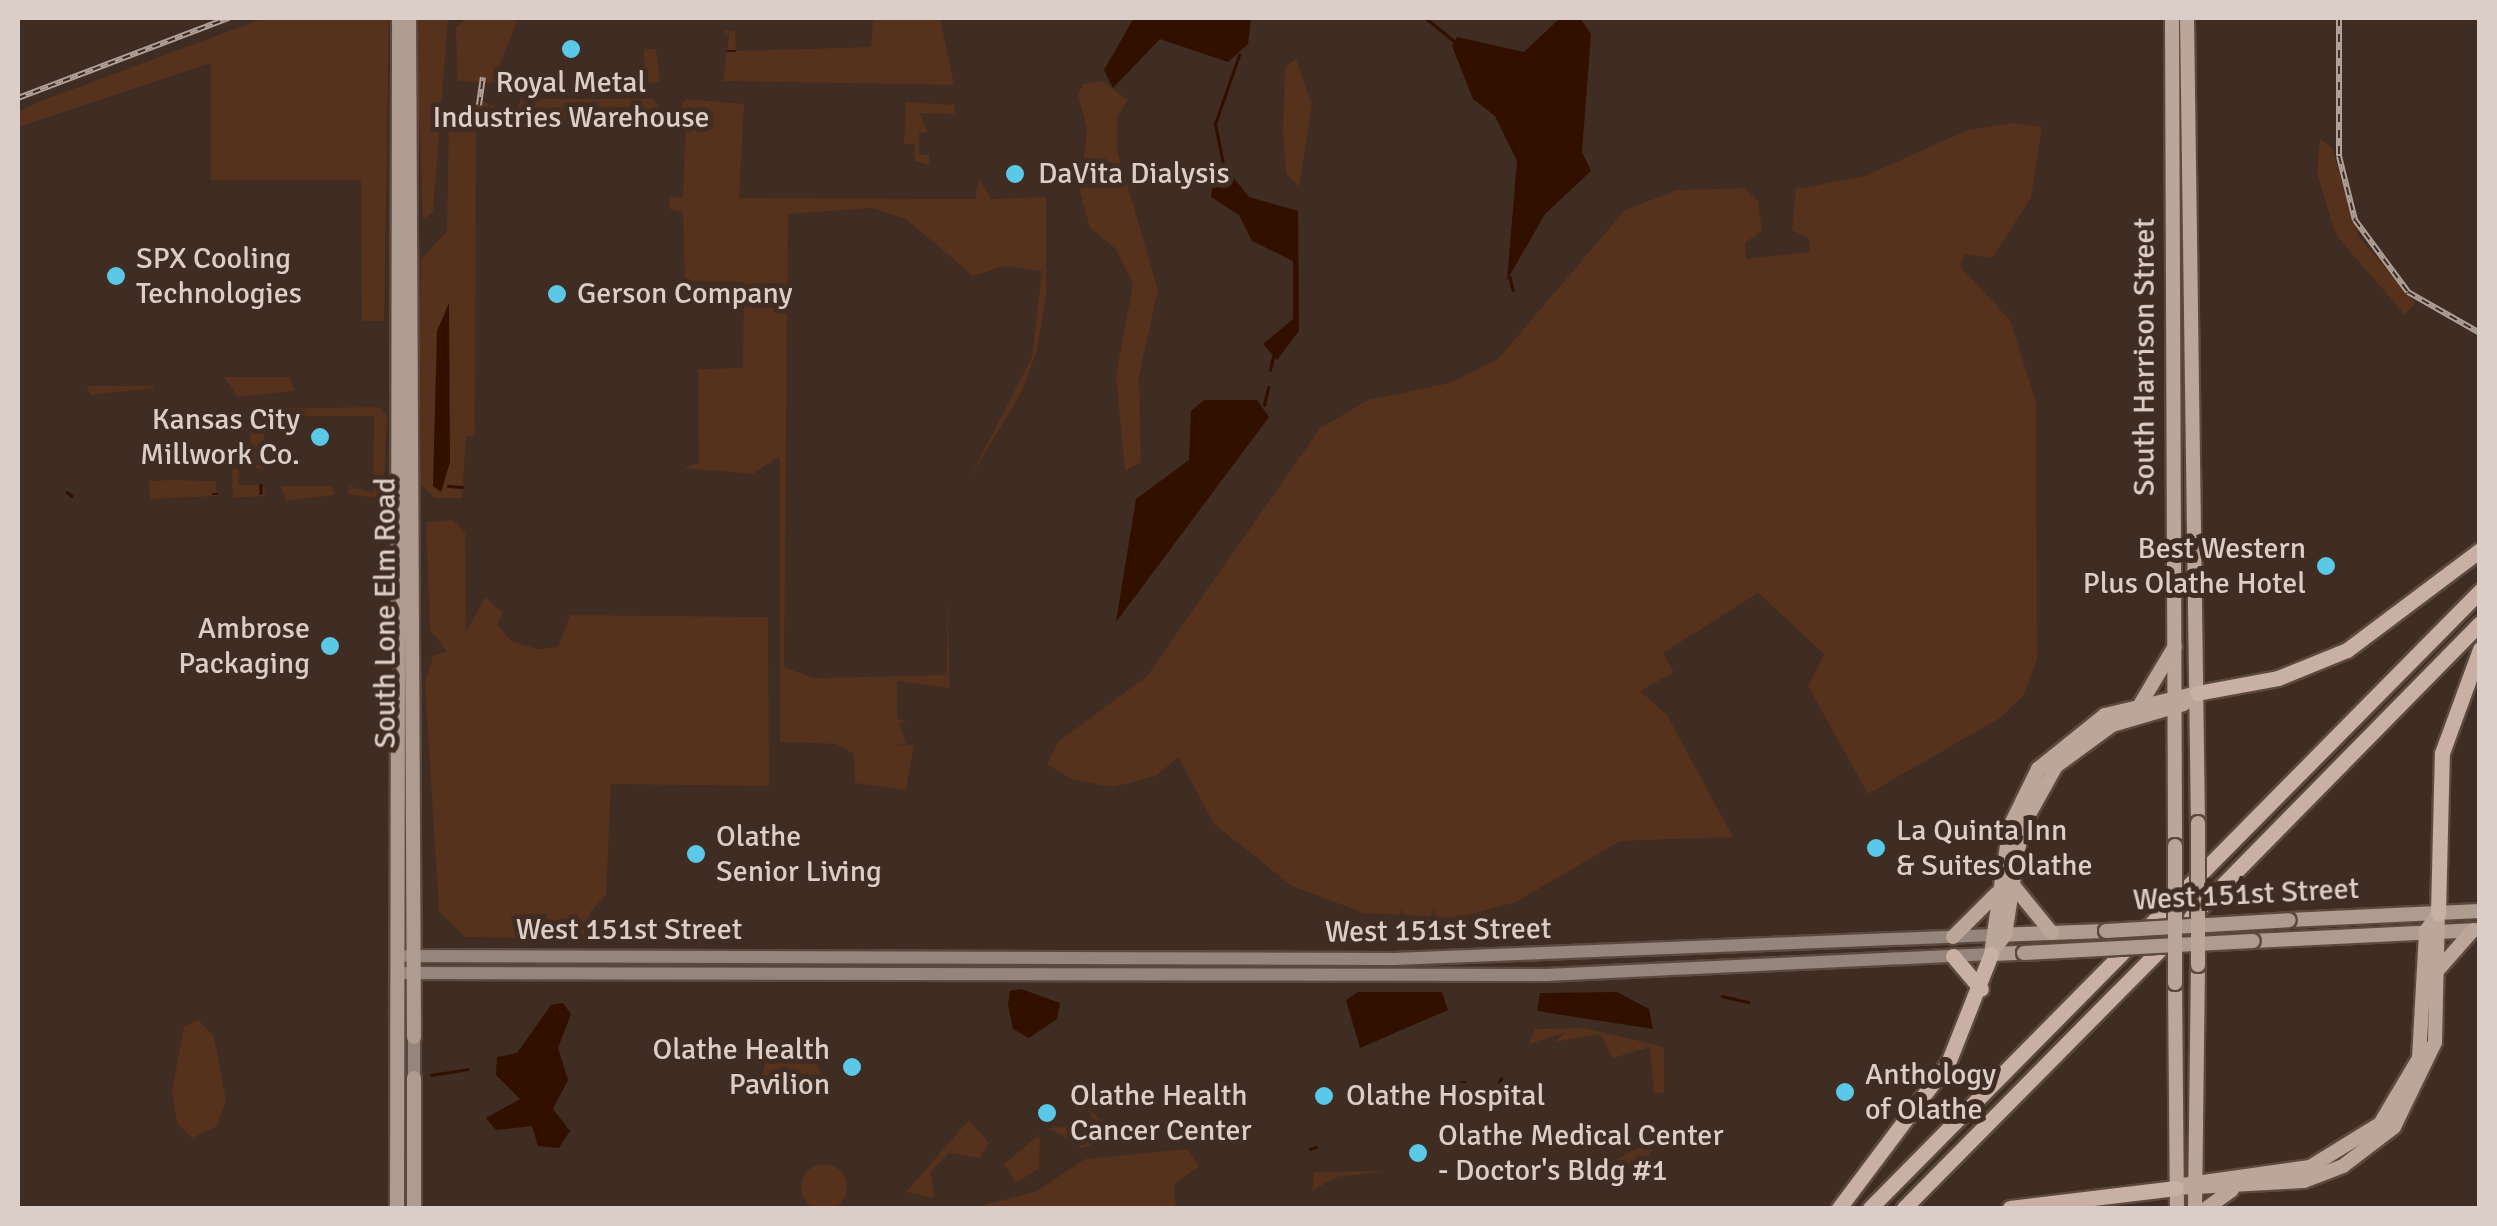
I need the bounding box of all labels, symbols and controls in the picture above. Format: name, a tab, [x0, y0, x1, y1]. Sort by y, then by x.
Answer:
marker: Royal Metal Industries Warehouse	[560, 38, 582, 60]
place label: Royal Metal Industries Warehouse	[432, 65, 710, 136]
place label: DaVita Dialysis	[1038, 156, 1230, 192]
marker: DaVita Dialysis	[1002, 161, 1028, 187]
street label: South Harrison Street	[2127, 218, 2163, 496]
place label: SPX Cooling Technologies	[136, 241, 302, 312]
marker: SPX Cooling Technologies	[105, 265, 127, 287]
place label: Gerson Company	[577, 276, 792, 312]
marker: Gerson Company	[546, 283, 568, 305]
place label: Kansas City Millwork Co.	[140, 402, 300, 472]
marker: Kansas City Millwork Co.	[309, 426, 331, 448]
street label: South Lone Elm Road	[368, 477, 404, 749]
place label: Best Western Plus Olathe Hotel	[2083, 531, 2306, 602]
marker: Best Western Plus Olathe Hotel	[2315, 555, 2337, 577]
place label: Ambrose Packaging	[178, 611, 310, 682]
marker: Ambrose Packaging	[319, 635, 341, 657]
place label: La Quinta Inn & Suites Olathe	[1896, 813, 2093, 884]
place label: Olathe Senior Living	[716, 819, 882, 890]
marker: La Quinta Inn & Suites Olathe	[1865, 837, 1887, 859]
marker: Olathe Senior Living	[685, 843, 707, 865]
street label: West 151st Street	[2132, 871, 2360, 919]
street label: West 151st Street	[1324, 911, 1552, 951]
street label: West 151st Street	[516, 912, 742, 948]
place label: Olathe Health Pavilion	[652, 1032, 830, 1102]
marker: Olathe Health Pavilion	[839, 1054, 865, 1080]
place label: Anthology of Olathe	[1865, 1057, 1996, 1128]
place label: Olathe Health Cancer Center	[1070, 1078, 1252, 1148]
place label: Olathe Hospital	[1346, 1078, 1545, 1114]
marker: Anthology of Olathe	[1834, 1081, 1856, 1103]
marker: Olathe Hospital	[1311, 1083, 1337, 1109]
marker: Olathe Health Cancer Center	[1034, 1100, 1060, 1126]
place label: Olathe Medical Center - Doctor's Bldg #1	[1438, 1118, 1723, 1188]
marker: Olathe Medical Center - Doctor's Bldg #1	[1407, 1142, 1429, 1164]

